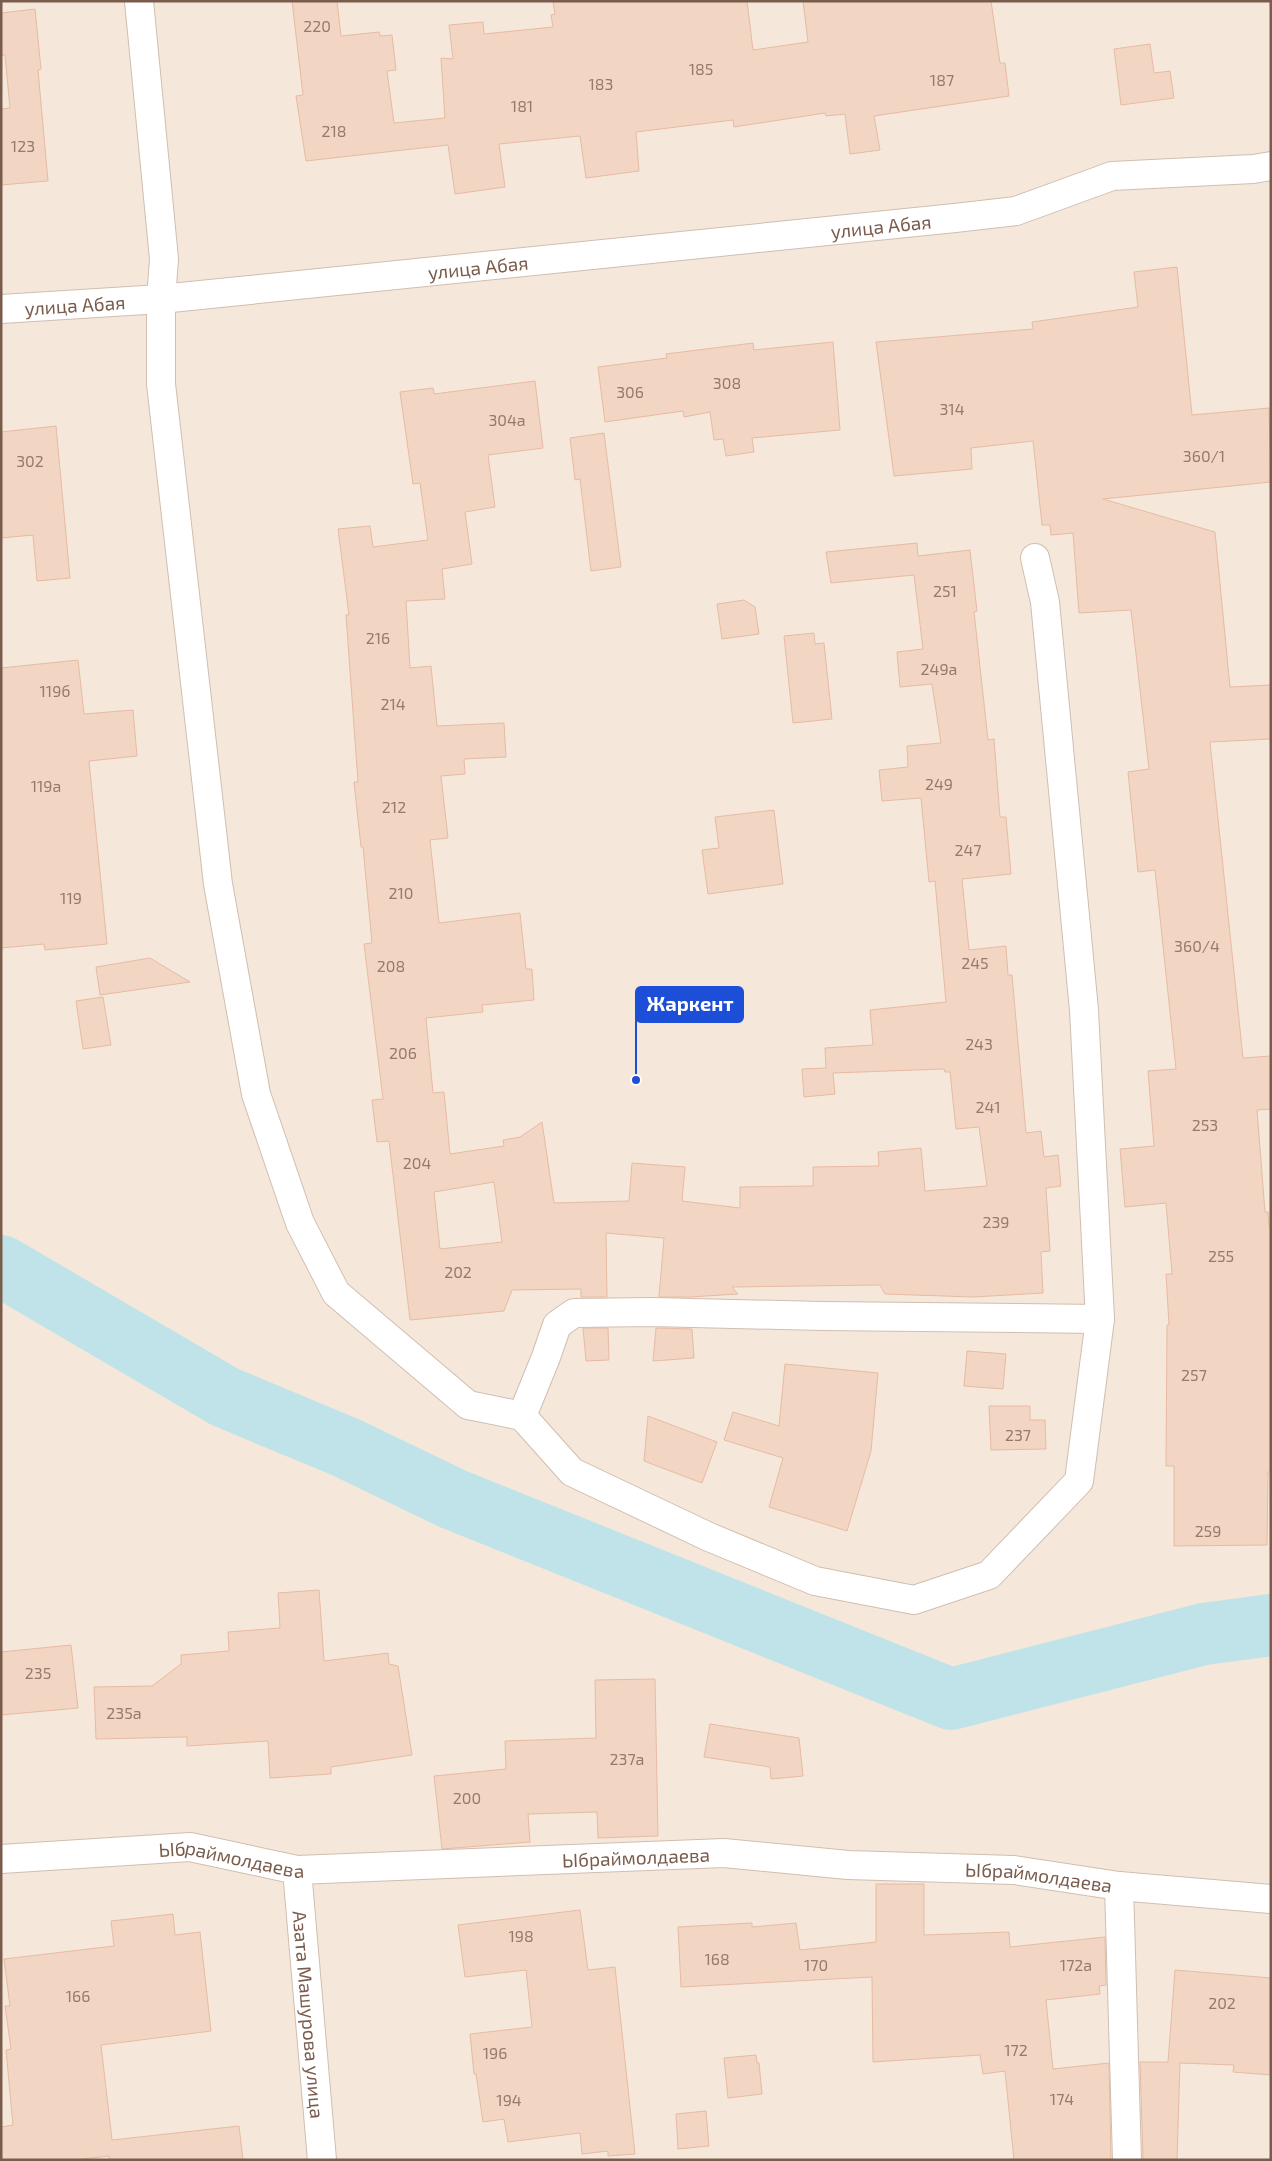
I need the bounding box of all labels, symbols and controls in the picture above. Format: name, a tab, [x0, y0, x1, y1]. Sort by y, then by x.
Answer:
house number: 220	[303, 16, 331, 35]
house number: 185	[689, 59, 713, 78]
house number: 187	[930, 70, 954, 89]
house number: 183	[589, 74, 613, 93]
house number: 181	[511, 96, 533, 115]
house number: 218	[321, 121, 347, 140]
house number: 123	[11, 136, 35, 155]
street label: улица Абая	[830, 209, 932, 243]
street label: улица Абая	[427, 250, 529, 284]
street label: улица Абая	[24, 290, 126, 320]
house number: 308	[713, 373, 741, 392]
house number: 306	[616, 382, 644, 401]
house number: 314	[939, 399, 965, 418]
house number: 304а	[488, 410, 526, 429]
house number: 360/1	[1183, 446, 1225, 465]
house number: 302	[16, 451, 44, 470]
house number: 251	[933, 581, 957, 600]
house number: 216	[366, 628, 390, 647]
house number: 249а	[921, 659, 957, 678]
house number: 119б	[39, 681, 71, 700]
house number: 214	[380, 694, 406, 713]
house number: 249	[925, 774, 953, 793]
house number: 119а	[31, 776, 61, 795]
house number: 212	[382, 797, 406, 816]
house number: 247	[954, 840, 982, 859]
house number: 210	[388, 883, 414, 902]
house number: 119	[60, 888, 82, 907]
house number: 360/4	[1174, 936, 1220, 955]
house number: 245	[961, 953, 989, 972]
house number: 208	[377, 956, 405, 975]
callout: Жаркент	[636, 987, 743, 1022]
text: Жаркент	[646, 991, 734, 1015]
house number: 243	[965, 1034, 993, 1053]
house number: 206	[389, 1043, 417, 1062]
house number: 241	[975, 1097, 1001, 1116]
house number: 253	[1192, 1115, 1218, 1134]
house number: 204	[403, 1153, 431, 1172]
house number: 239	[982, 1212, 1010, 1231]
house number: 255	[1208, 1246, 1234, 1265]
house number: 202	[444, 1262, 472, 1281]
house number: 257	[1181, 1365, 1207, 1384]
house number: 237	[1005, 1425, 1031, 1444]
house number: 259	[1195, 1521, 1221, 1540]
house number: 235	[25, 1663, 51, 1682]
house number: 235а	[106, 1703, 142, 1722]
house number: 237а	[610, 1749, 644, 1768]
house number: 200	[453, 1788, 481, 1807]
street label: Ыбраймолдаева	[158, 1835, 305, 1882]
street label: Ыбраймолдаева	[561, 1842, 710, 1871]
street label: Ыбраймолдаева	[965, 1857, 1114, 1896]
street label: Азата Машурова улица	[289, 1909, 330, 2119]
house number: 198	[508, 1926, 534, 1945]
house number: 168	[704, 1949, 730, 1968]
house number: 170	[804, 1955, 828, 1974]
house number: 172а	[1060, 1955, 1092, 1974]
house number: 166	[66, 1986, 90, 2005]
house number: 202	[1208, 1993, 1236, 2012]
house number: 172	[1004, 2040, 1028, 2059]
house number: 196	[483, 2043, 507, 2062]
house number: 174	[1050, 2089, 1074, 2108]
house number: 194	[496, 2090, 522, 2109]

